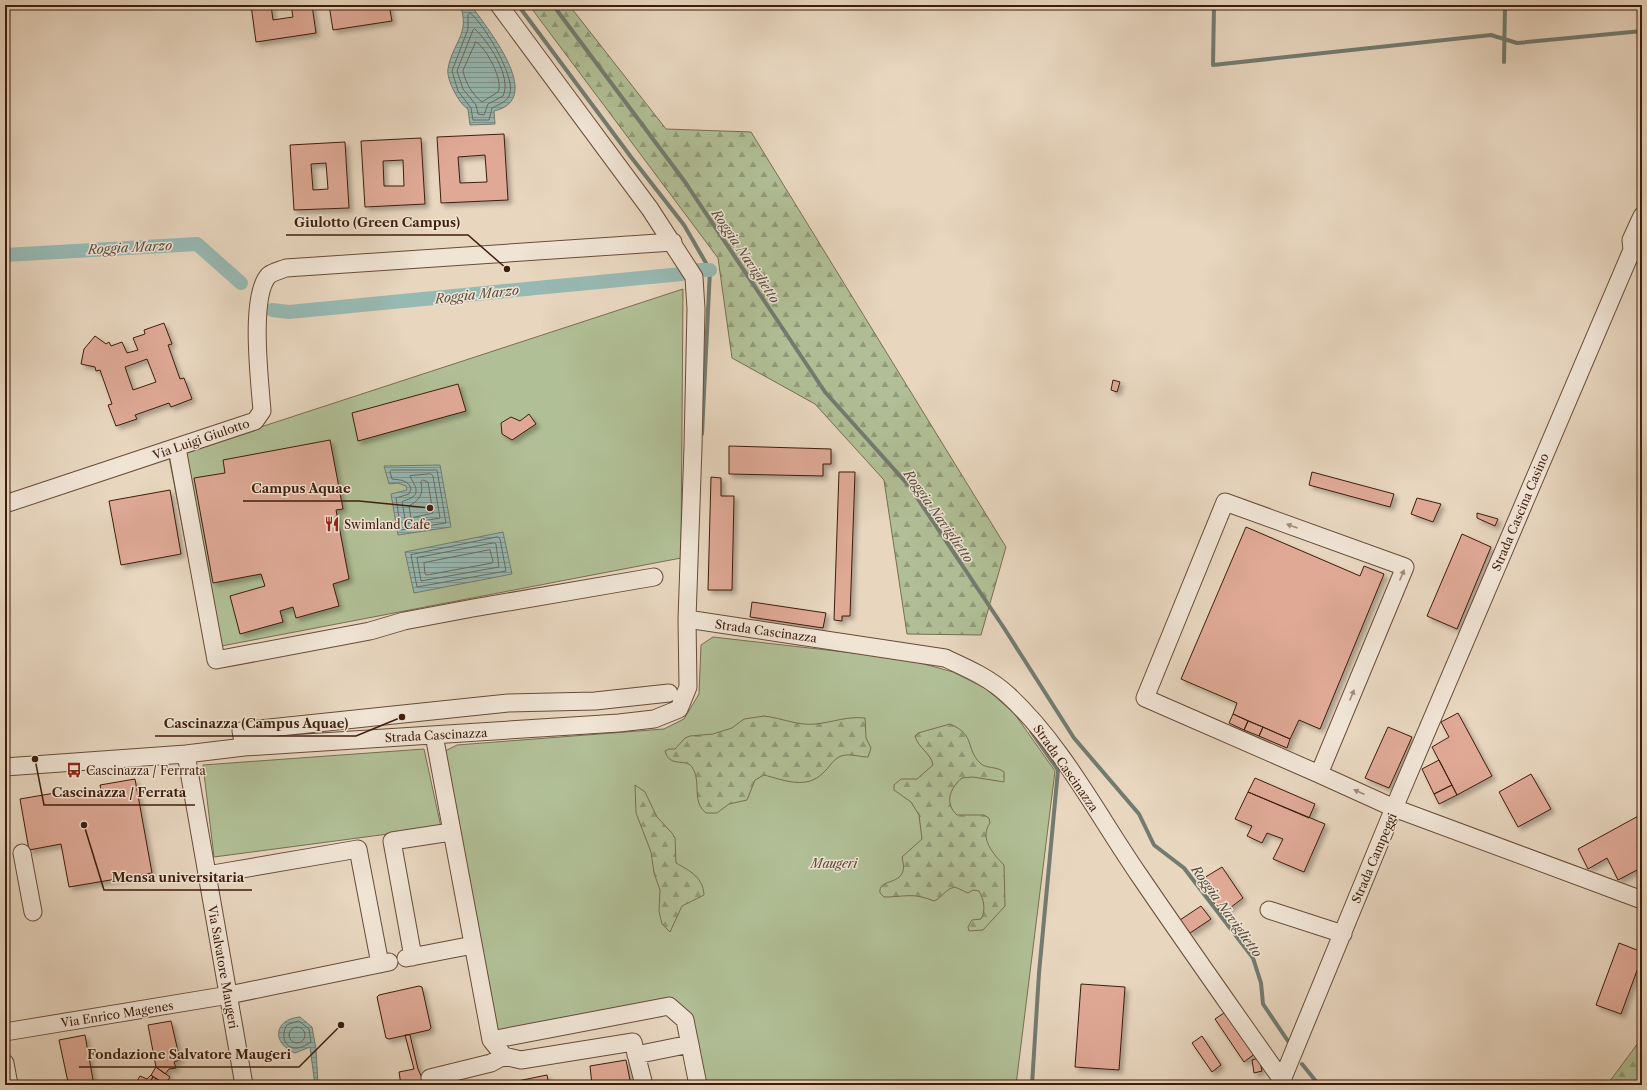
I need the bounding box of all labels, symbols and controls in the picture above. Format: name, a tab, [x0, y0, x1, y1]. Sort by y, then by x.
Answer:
water label: Roggia Naviglietto	[708, 205, 783, 306]
callout: Giulotto (Green Campus)	[286, 210, 468, 235]
text: Giulotto (Green Campus)	[294, 214, 460, 230]
water label: Roggia Marzo	[86, 237, 173, 257]
water label: Roggia Marzo	[433, 282, 520, 306]
street label: Via Luigi Giulotto	[150, 415, 251, 463]
street label: Strada Cascina Casino	[1488, 451, 1552, 573]
water label: Roggia Naviglietto	[900, 466, 977, 566]
callout: Campus Aquae	[243, 476, 359, 501]
text: Campus Aquae	[251, 480, 351, 496]
restaurant icon: Swimland Cafe	[323, 515, 341, 533]
place label: Swimland Cafe	[344, 517, 430, 532]
one-way arrow	[1285, 522, 1297, 528]
one-way arrow	[1399, 570, 1405, 581]
street label: Strada Cascinazza	[714, 616, 819, 646]
one-way arrow	[1349, 689, 1355, 701]
callout: Cascinazza (Campus Aquae)	[155, 711, 356, 736]
text: Cascinazza (Campus Aquae)	[164, 715, 348, 731]
street label: Strada Cascinazza	[1030, 722, 1102, 815]
street label: Strada Cascinazza	[384, 725, 488, 745]
bus stop icon: Cascinazza / Ferrrata	[65, 761, 83, 779]
place label: Cascinazza / Ferrrata	[86, 763, 207, 778]
callout: Cascinazza / Ferrata	[44, 780, 195, 805]
text: Cascinazza / Ferrata	[52, 784, 187, 800]
one-way arrow	[1352, 789, 1364, 795]
street label: Strada Campeggi	[1348, 810, 1400, 905]
park label: Maugeri	[809, 856, 858, 871]
water label: Roggia Naviglietto	[1188, 861, 1266, 960]
callout: Mensa universitaria	[104, 865, 252, 890]
text: Mensa universitaria	[112, 869, 245, 885]
street label: Via Salvatore Maugeri	[205, 903, 241, 1030]
street label: Via Enrico Magenes	[59, 998, 174, 1030]
callout: Fondazione Salvatore Maugeri	[79, 1042, 299, 1067]
text: Fondazione Salvatore Maugeri	[87, 1046, 291, 1062]

